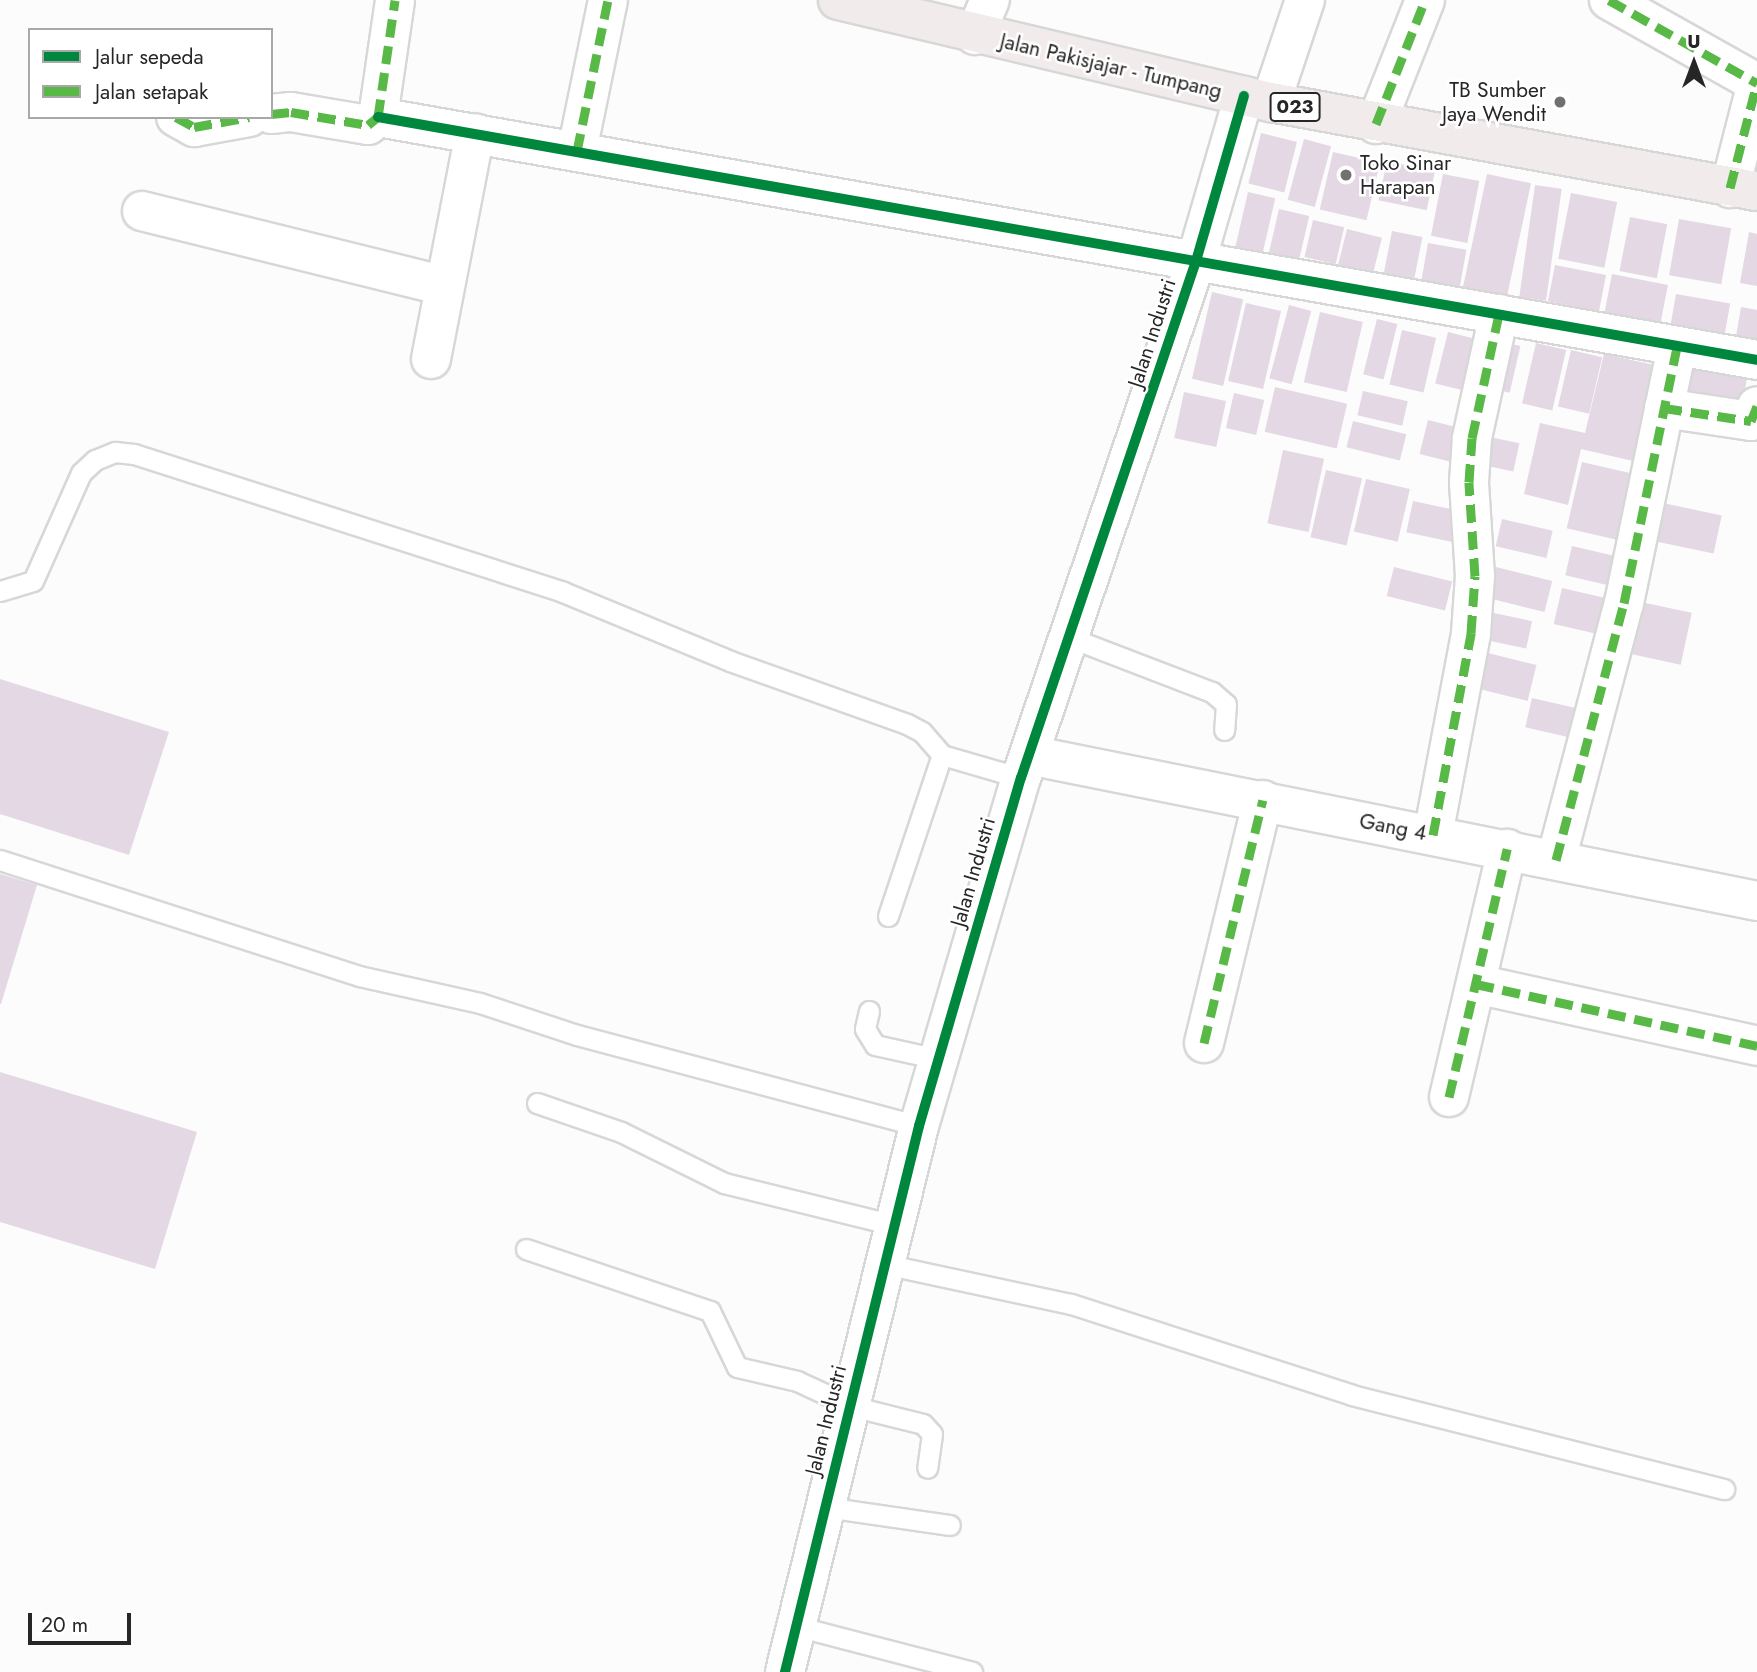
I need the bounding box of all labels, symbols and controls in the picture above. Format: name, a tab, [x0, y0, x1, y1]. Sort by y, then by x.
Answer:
legend	[28, 28, 273, 119]
street label: Jalan Pakisjajar - Tumpang	[998, 28, 1224, 104]
north arrow	[1659, 28, 1729, 98]
text: U	[1687, 28, 1701, 55]
text: Jalur sepeda	[95, 42, 204, 72]
text: Jalan setapak	[95, 77, 208, 107]
place label: TB Sumber Jaya Wendit	[1442, 77, 1546, 127]
road number: 023	[1269, 92, 1321, 122]
marker: TB Sumber Jaya Wendit	[1552, 94, 1568, 110]
place label: Toko Sinar Harapan	[1360, 150, 1451, 200]
marker: Toko Sinar Harapan	[1338, 167, 1354, 183]
street label: Jalan Industri	[1123, 276, 1181, 390]
street label: Gang 4	[1357, 808, 1429, 846]
street label: Jalan Industri	[945, 814, 1001, 930]
street label: Jalan Industri	[800, 1362, 852, 1478]
scale bar	[32, 1598, 135, 1642]
text: 20 m	[41, 1610, 88, 1640]

